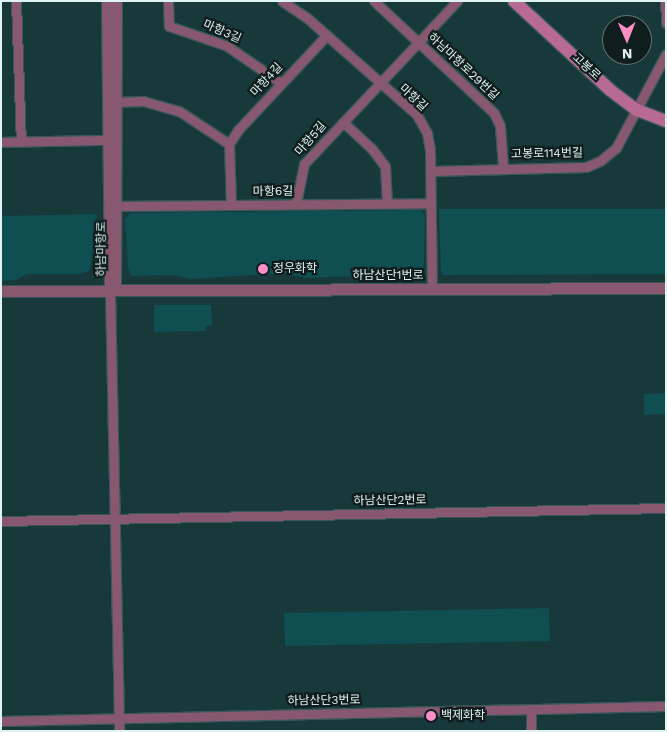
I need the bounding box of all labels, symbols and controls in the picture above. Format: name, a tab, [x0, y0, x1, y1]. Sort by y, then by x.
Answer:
north arrow	[602, 15, 652, 65]
street label: 마항3길	[201, 18, 243, 46]
street label: 하남마항로29번길	[425, 30, 501, 104]
text: N	[622, 46, 633, 62]
street label: 고봉로	[569, 50, 603, 84]
street label: 마항4길	[248, 60, 286, 100]
street label: 마항길	[396, 81, 430, 115]
street label: 마항5길	[292, 119, 330, 159]
street label: 고봉로114번길	[511, 146, 583, 162]
street label: 마항6길	[253, 184, 293, 200]
street label: 하남마항로	[95, 221, 109, 277]
place label: 정우화학	[273, 262, 317, 276]
marker: 정우화학	[257, 263, 269, 275]
street label: 하남산단1번로	[353, 269, 423, 283]
street label: 하남산단2번로	[353, 493, 427, 509]
street label: 하남산단3번로	[287, 693, 361, 709]
place label: 백제화학	[441, 709, 485, 723]
marker: 백제화학	[425, 710, 437, 722]

